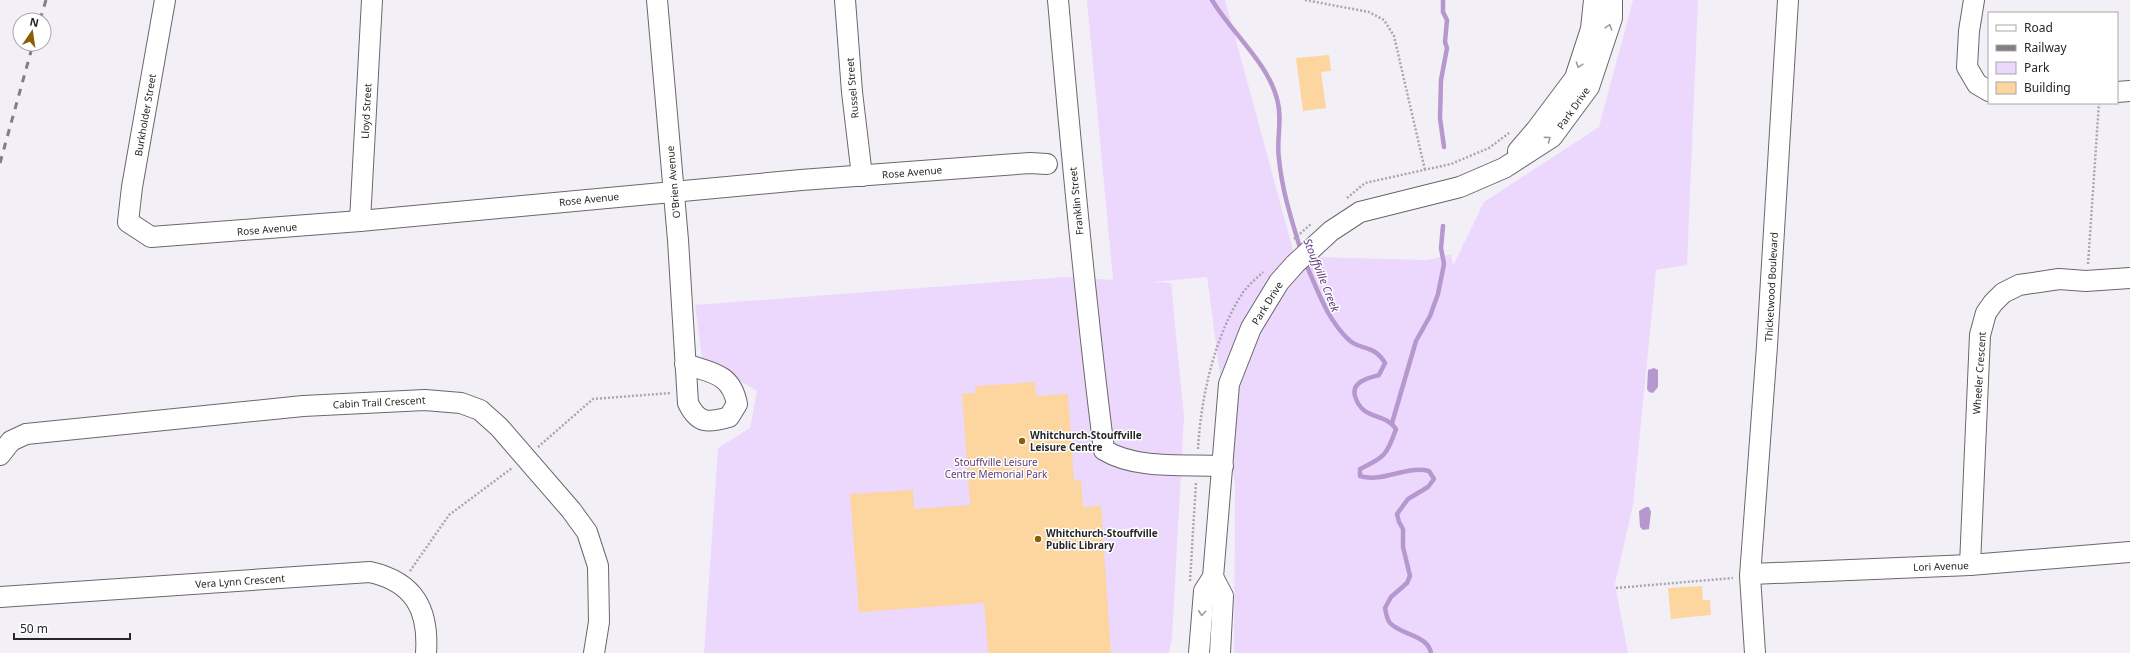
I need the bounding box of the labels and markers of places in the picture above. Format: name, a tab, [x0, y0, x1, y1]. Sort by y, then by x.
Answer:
place label: Whitchurch-Stouffville Leisure Centre	[1030, 428, 1142, 454]
marker: Whitchurch-Stouffville Leisure Centre	[1017, 436, 1027, 446]
place label: Whitchurch-Stouffville Public Library	[1046, 526, 1158, 552]
marker: Whitchurch-Stouffville Public Library	[1033, 534, 1043, 544]

